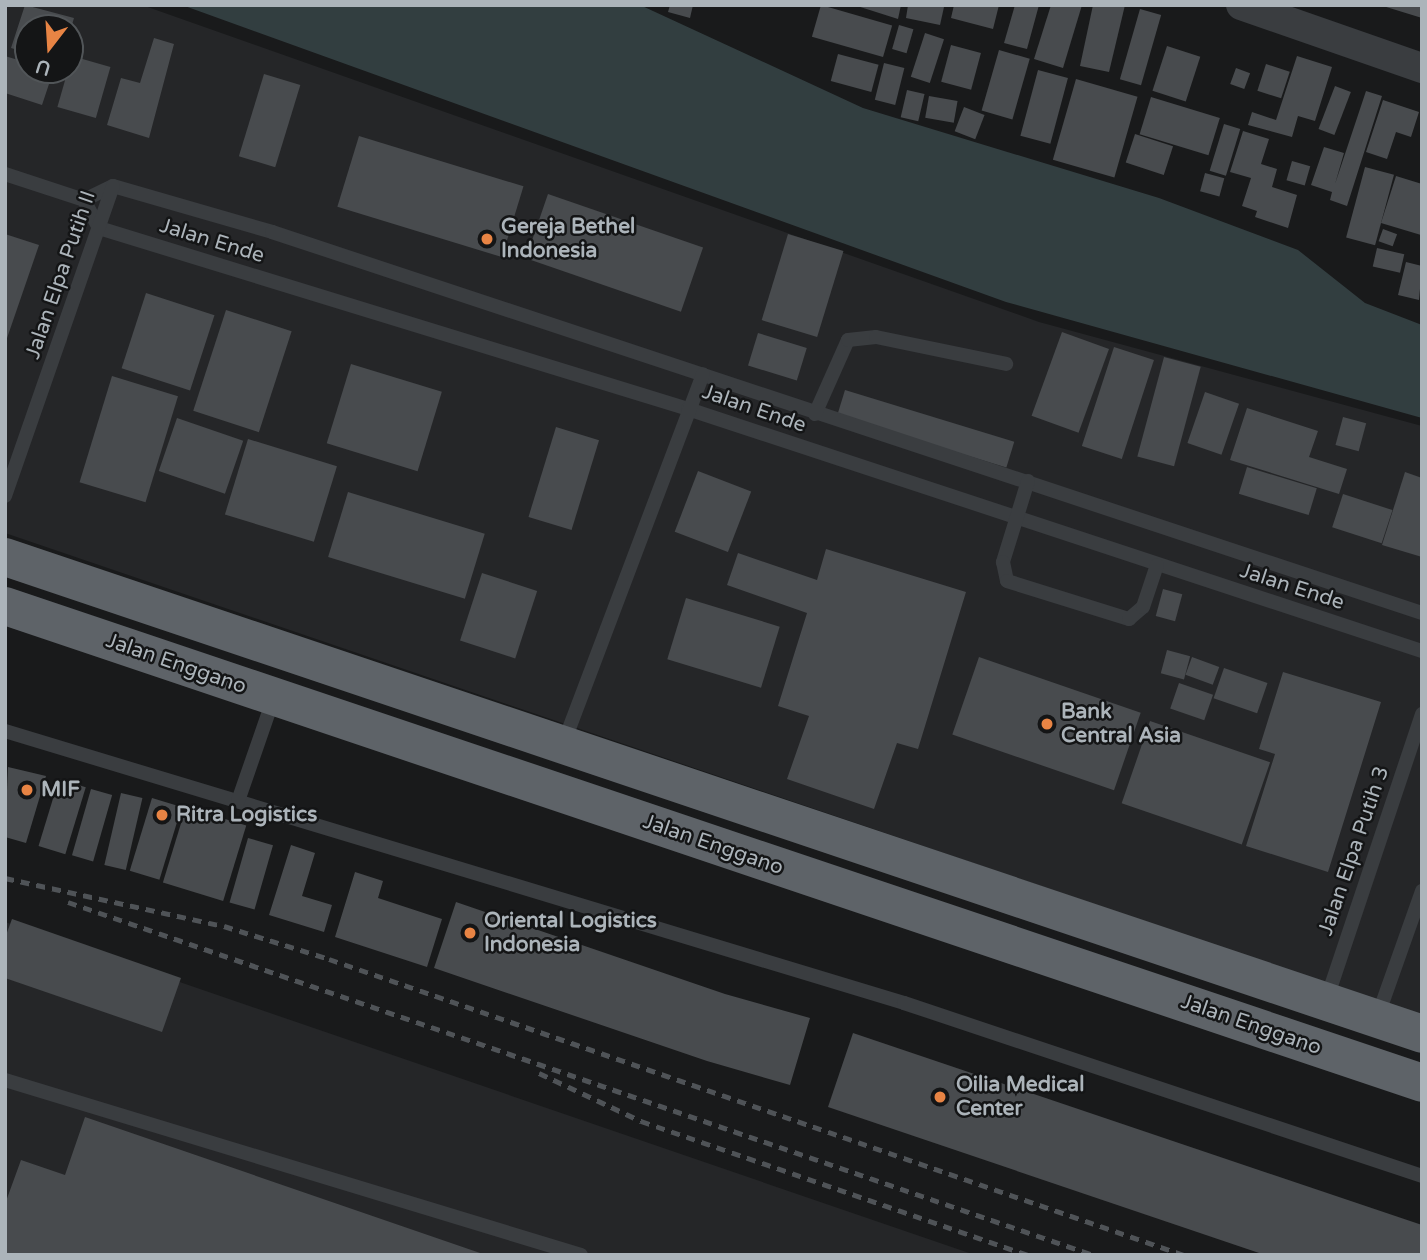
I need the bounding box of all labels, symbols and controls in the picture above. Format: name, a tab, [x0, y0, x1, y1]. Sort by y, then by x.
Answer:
north arrow	[14, 14, 84, 84]
text: U	[33, 55, 54, 80]
street label: Jalan Elpa Putih II	[20, 188, 102, 362]
street label: Jalan Ende	[157, 213, 267, 269]
place label: Gereja Bethel Indonesia	[501, 214, 635, 264]
marker: Gereja Bethel Indonesia	[479, 231, 495, 247]
street label: Jalan Ende	[699, 379, 809, 439]
street label: Jalan Ende	[1237, 558, 1347, 616]
street label: Jalan Enggano	[103, 628, 249, 700]
place label: Bank Central Asia	[1061, 699, 1181, 749]
marker: Bank Central Asia	[1039, 716, 1055, 732]
street label: Jalan Elpa Putih 3	[1313, 763, 1395, 939]
place label: MIF	[41, 777, 80, 803]
marker: MIF	[19, 782, 35, 798]
place label: Ritra Logistics	[176, 802, 317, 828]
marker: Ritra Logistics	[154, 807, 170, 823]
street label: Jalan Enggano	[640, 809, 786, 881]
place label: Oriental Logistics Indonesia	[484, 908, 657, 958]
marker: Oriental Logistics Indonesia	[462, 925, 478, 941]
street label: Jalan Enggano	[1178, 989, 1324, 1061]
place label: Oilia Medical Center	[956, 1072, 1084, 1122]
marker: Oilia Medical Center	[930, 1087, 950, 1107]

